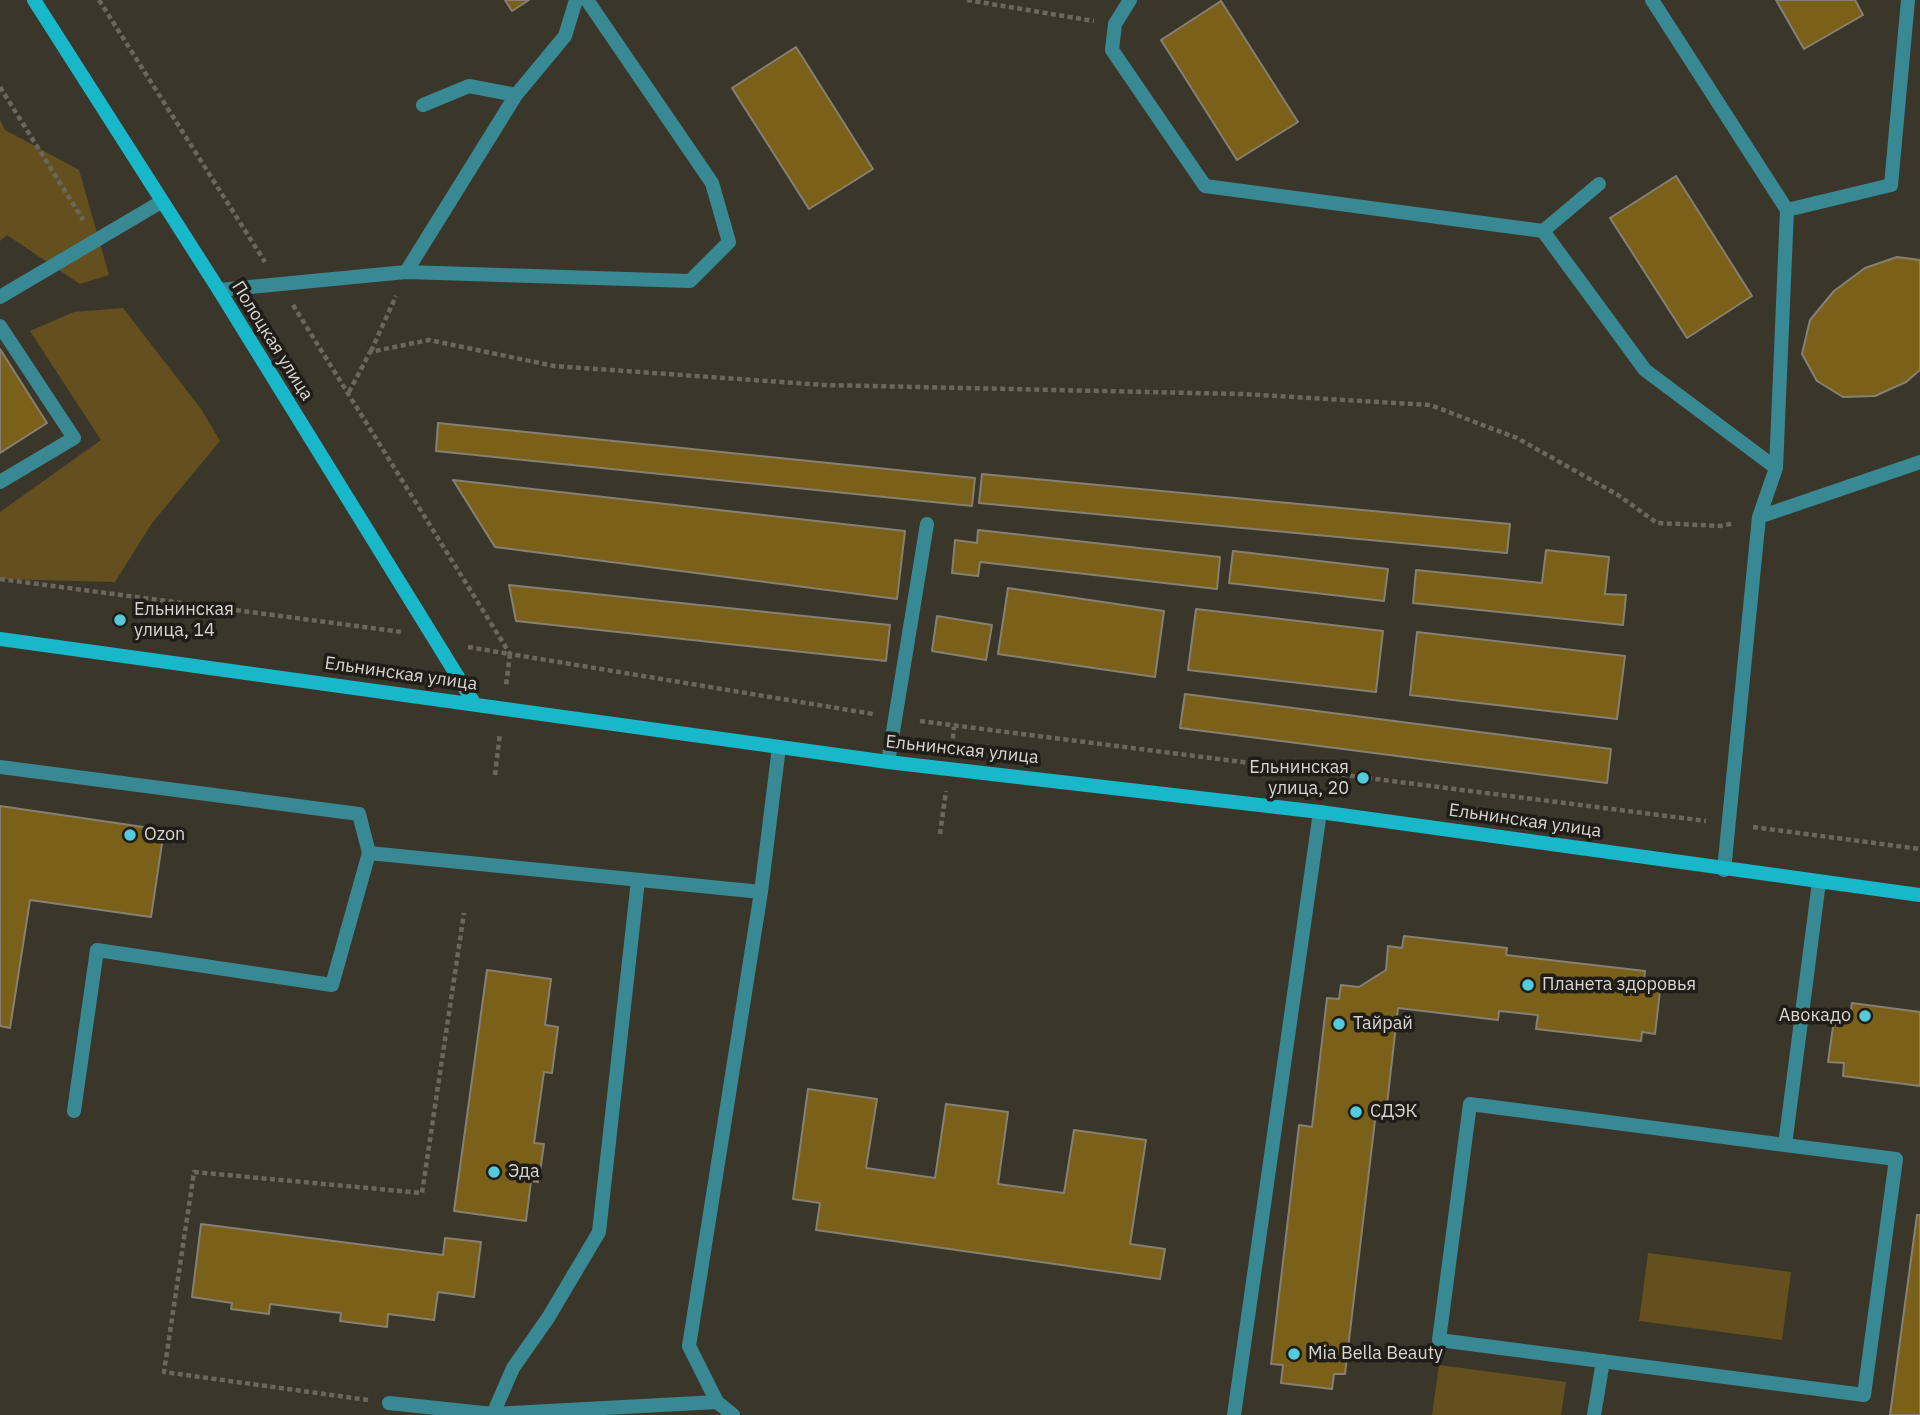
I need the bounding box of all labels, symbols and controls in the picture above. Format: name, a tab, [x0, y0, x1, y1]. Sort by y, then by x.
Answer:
street label: Полоцкая улица	[227, 277, 317, 405]
place label: Ельнинская улица, 14	[134, 599, 234, 642]
marker: Ельнинская улица, 14	[112, 612, 128, 628]
street label: Ельнинская улица	[323, 653, 479, 695]
street label: Ельнинская улица	[884, 731, 1040, 769]
place label: Ельнинская улица, 20	[1249, 757, 1349, 800]
marker: Ельнинская улица, 20	[1355, 770, 1371, 786]
street label: Ельнинская улица	[1447, 800, 1603, 842]
place label: Ozon	[144, 824, 185, 846]
marker: Ozon	[122, 827, 138, 843]
place label: Планета здоровья	[1542, 974, 1696, 996]
marker: Планета здоровья	[1520, 977, 1536, 993]
place label: Авокадо	[1779, 1005, 1851, 1027]
marker: Авокадо	[1857, 1008, 1873, 1024]
place label: Тайрай	[1353, 1013, 1413, 1035]
marker: Тайрай	[1331, 1016, 1347, 1032]
place label: СДЭК	[1370, 1101, 1417, 1123]
marker: СДЭК	[1348, 1104, 1364, 1120]
place label: Эда	[508, 1161, 540, 1183]
marker: Эда	[486, 1164, 502, 1180]
place label: Mia Bella Beauty	[1308, 1343, 1443, 1365]
marker: Mia Bella Beauty	[1286, 1346, 1302, 1362]

